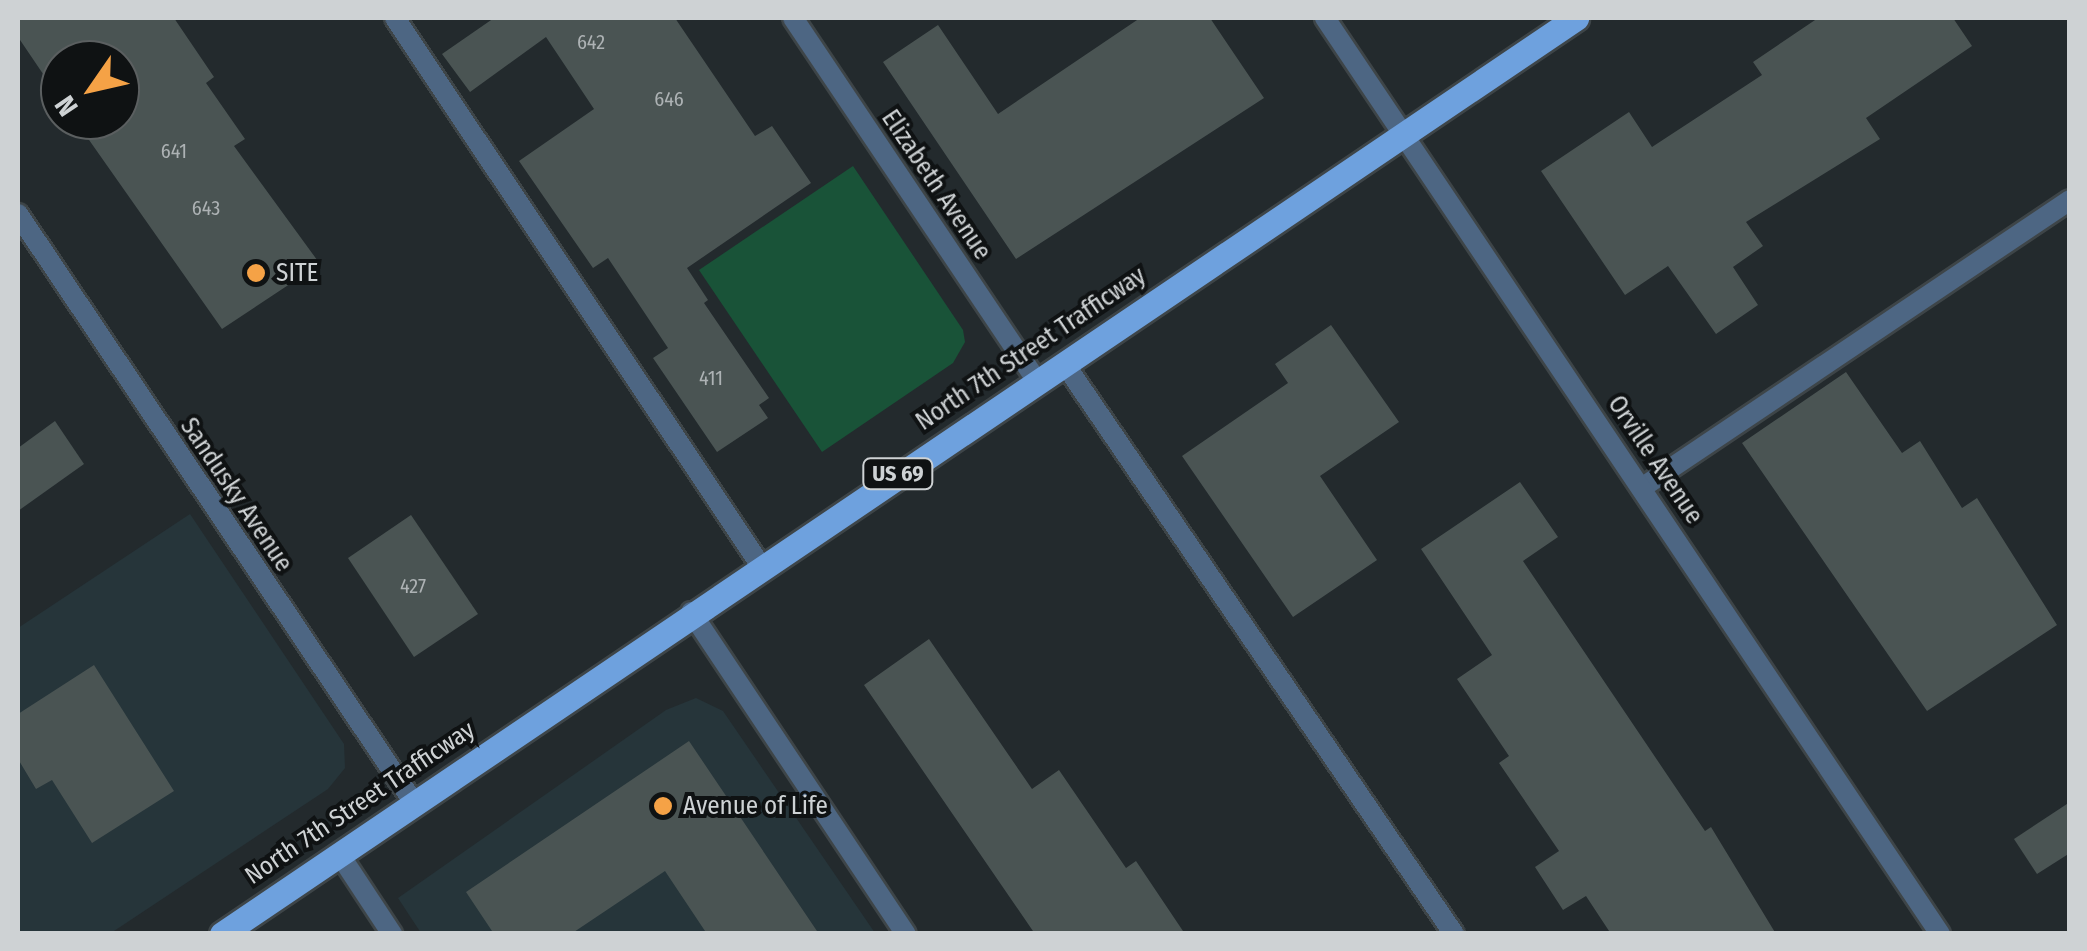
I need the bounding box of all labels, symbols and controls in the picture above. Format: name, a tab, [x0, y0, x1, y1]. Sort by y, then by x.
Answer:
house number: 642	[577, 30, 605, 54]
north arrow	[40, 40, 140, 140]
house number: 646	[654, 87, 684, 111]
text: N	[48, 90, 85, 122]
street label: Elizabeth Avenue	[875, 104, 997, 266]
house number: 641	[161, 139, 187, 163]
house number: 643	[192, 196, 220, 220]
place label: SITE	[276, 258, 318, 288]
street label: North 7th Street Trafficway	[910, 261, 1152, 437]
marker: SITE	[245, 262, 267, 284]
house number: 411	[699, 366, 723, 390]
street label: Orville Avenue	[1601, 390, 1709, 530]
street label: Sandusky Avenue	[174, 413, 298, 577]
road number: US 69	[860, 457, 936, 491]
house number: 427	[400, 574, 426, 598]
street label: North 7th Street Trafficway	[239, 715, 481, 891]
place label: Avenue of Life	[683, 791, 828, 821]
marker: Avenue of Life	[652, 795, 674, 817]

